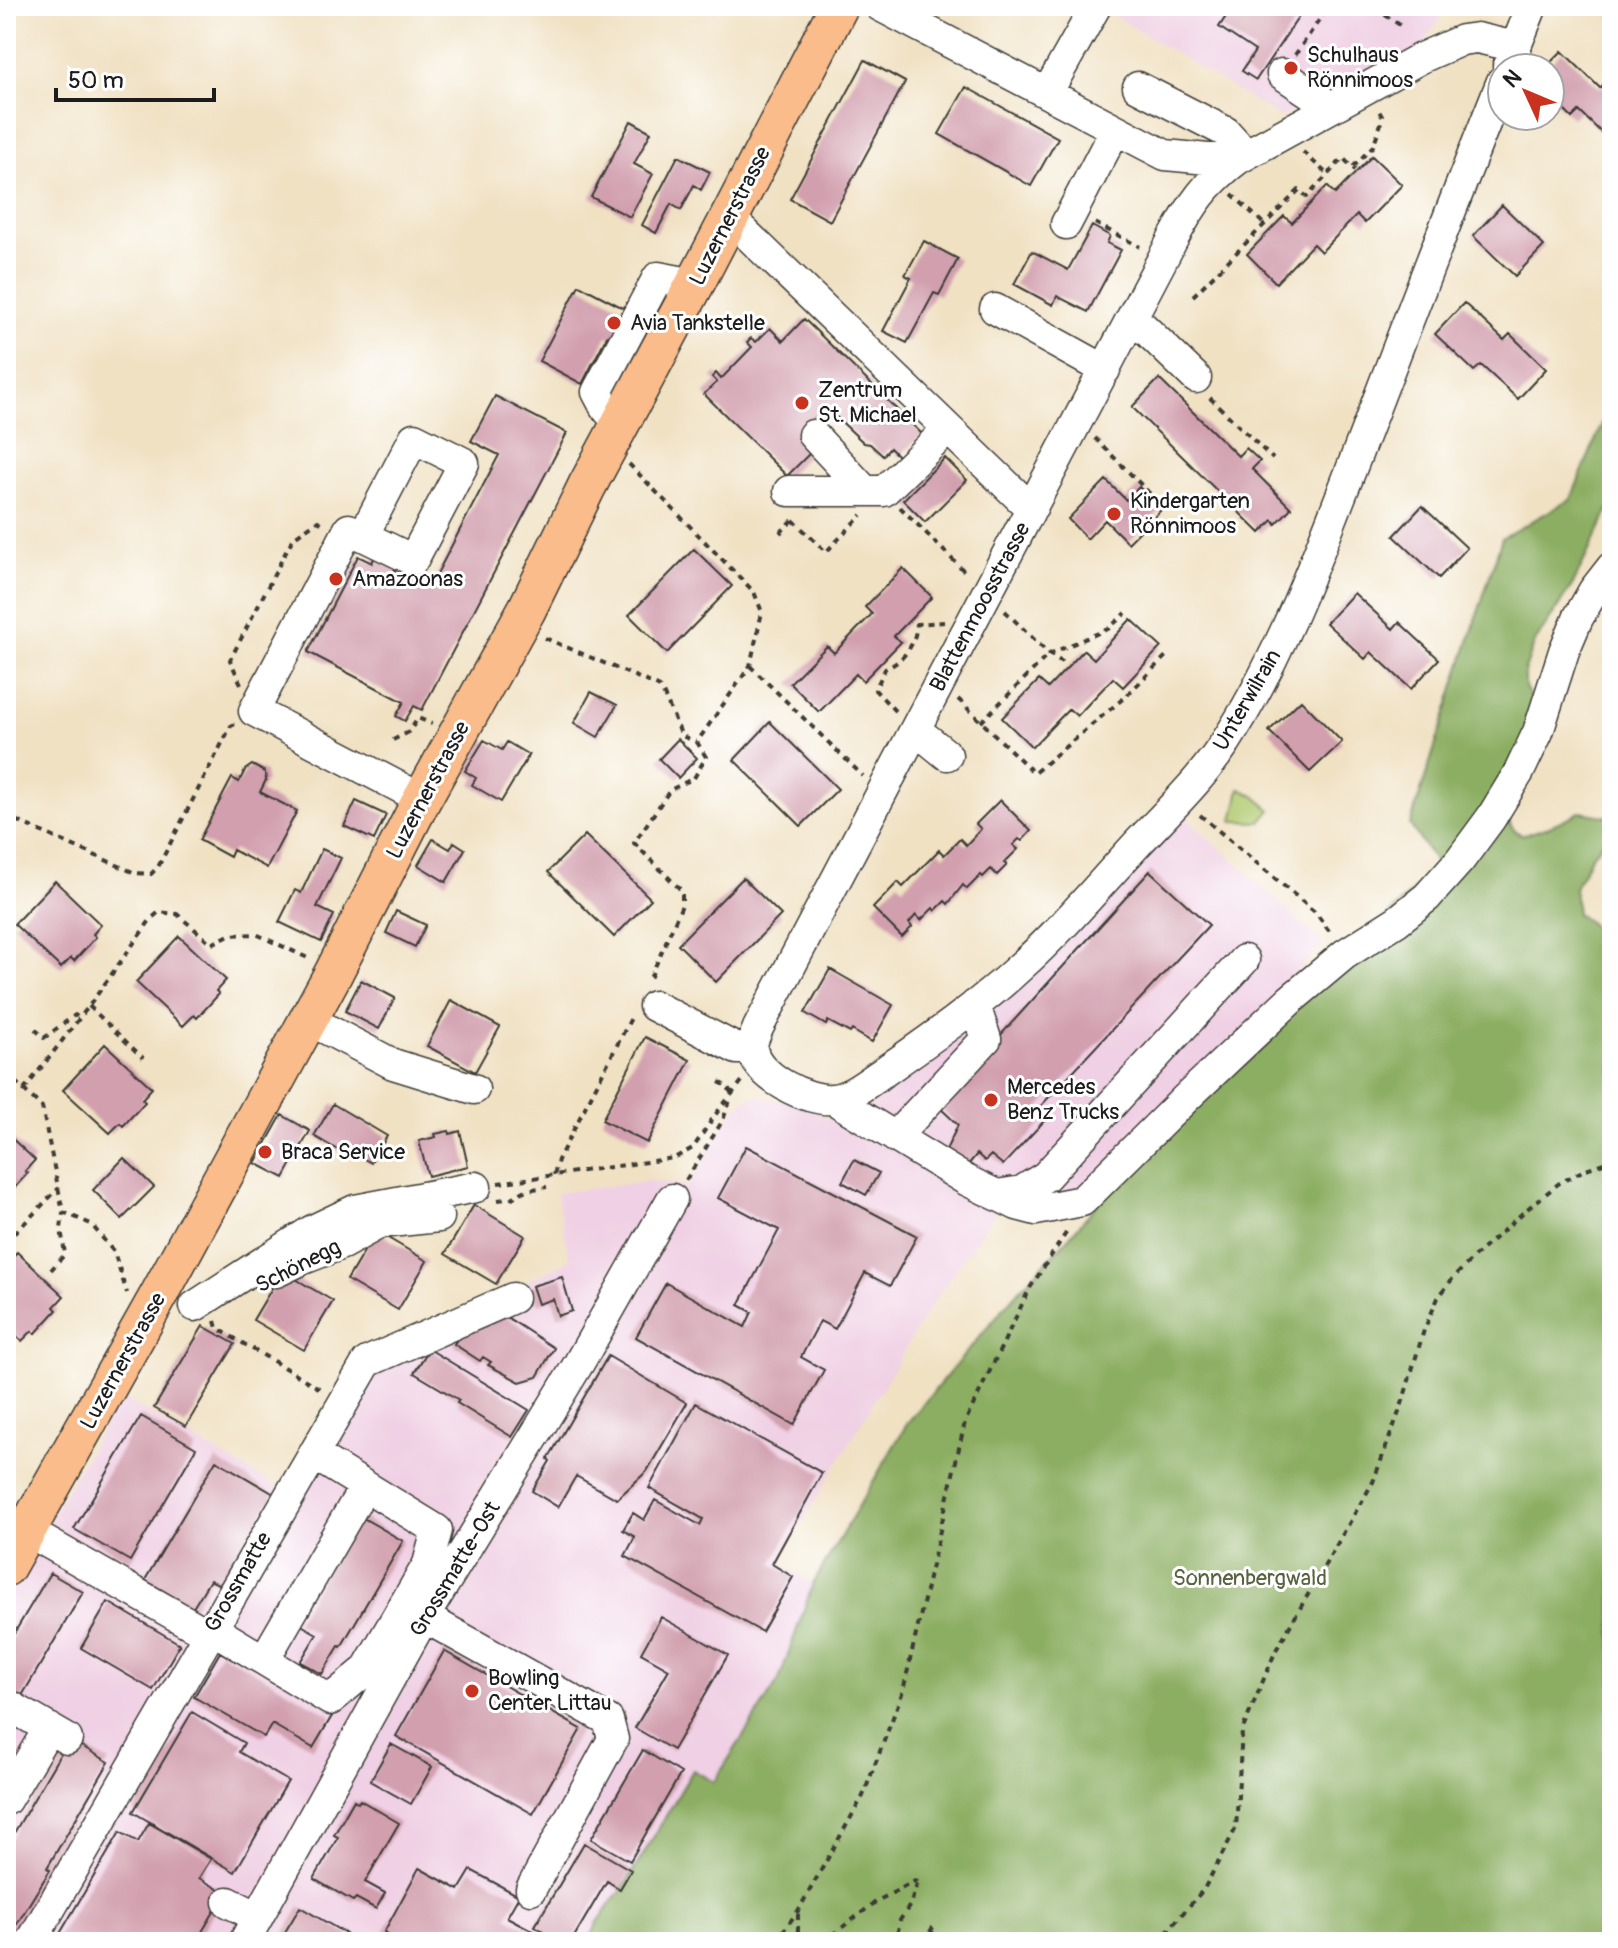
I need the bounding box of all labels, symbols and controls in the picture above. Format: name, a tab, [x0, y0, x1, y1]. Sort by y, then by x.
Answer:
place label: Schulhaus Rönnimoos	[1307, 41, 1413, 94]
scale bar	[56, 52, 214, 102]
north arrow	[1486, 52, 1566, 132]
marker: Schulhaus Rönnimoos	[1282, 59, 1300, 77]
text: N	[1497, 64, 1528, 94]
text: 50 m	[68, 66, 124, 95]
street label: Luzernerstrasse	[683, 142, 777, 290]
place label: Avia Tankstelle	[630, 309, 765, 337]
marker: Avia Tankstelle	[605, 314, 623, 332]
place label: Zentrum St. Michael	[818, 376, 917, 429]
marker: Zentrum St. Michael	[793, 394, 811, 412]
place label: Kindergarten Rönnimoos	[1130, 487, 1250, 540]
marker: Kindergarten Rönnimoos	[1105, 505, 1123, 523]
street label: Blattenmoosstrasse	[923, 517, 1037, 697]
place label: Amazoonas	[352, 565, 463, 593]
marker: Amazoonas	[327, 570, 345, 588]
street label: Unterwilrain	[1207, 644, 1287, 756]
street label: Luzernerstrasse	[380, 716, 476, 864]
place label: Mercedes Benz Trucks	[1007, 1073, 1119, 1126]
marker: Mercedes Benz Trucks	[982, 1091, 1000, 1109]
place label: Braca Service	[281, 1138, 405, 1166]
marker: Braca Service	[256, 1143, 274, 1161]
street label: Schönegg	[251, 1233, 345, 1299]
street label: Luzernerstrasse	[74, 1288, 172, 1434]
street label: Grossmatte-Ost	[404, 1496, 507, 1642]
street label: Grossmatte	[198, 1527, 278, 1637]
park label: Sonnenbergwald	[1173, 1564, 1327, 1592]
place label: Bowling Center Littau	[488, 1664, 611, 1717]
marker: Bowling Center Littau	[463, 1682, 481, 1700]

